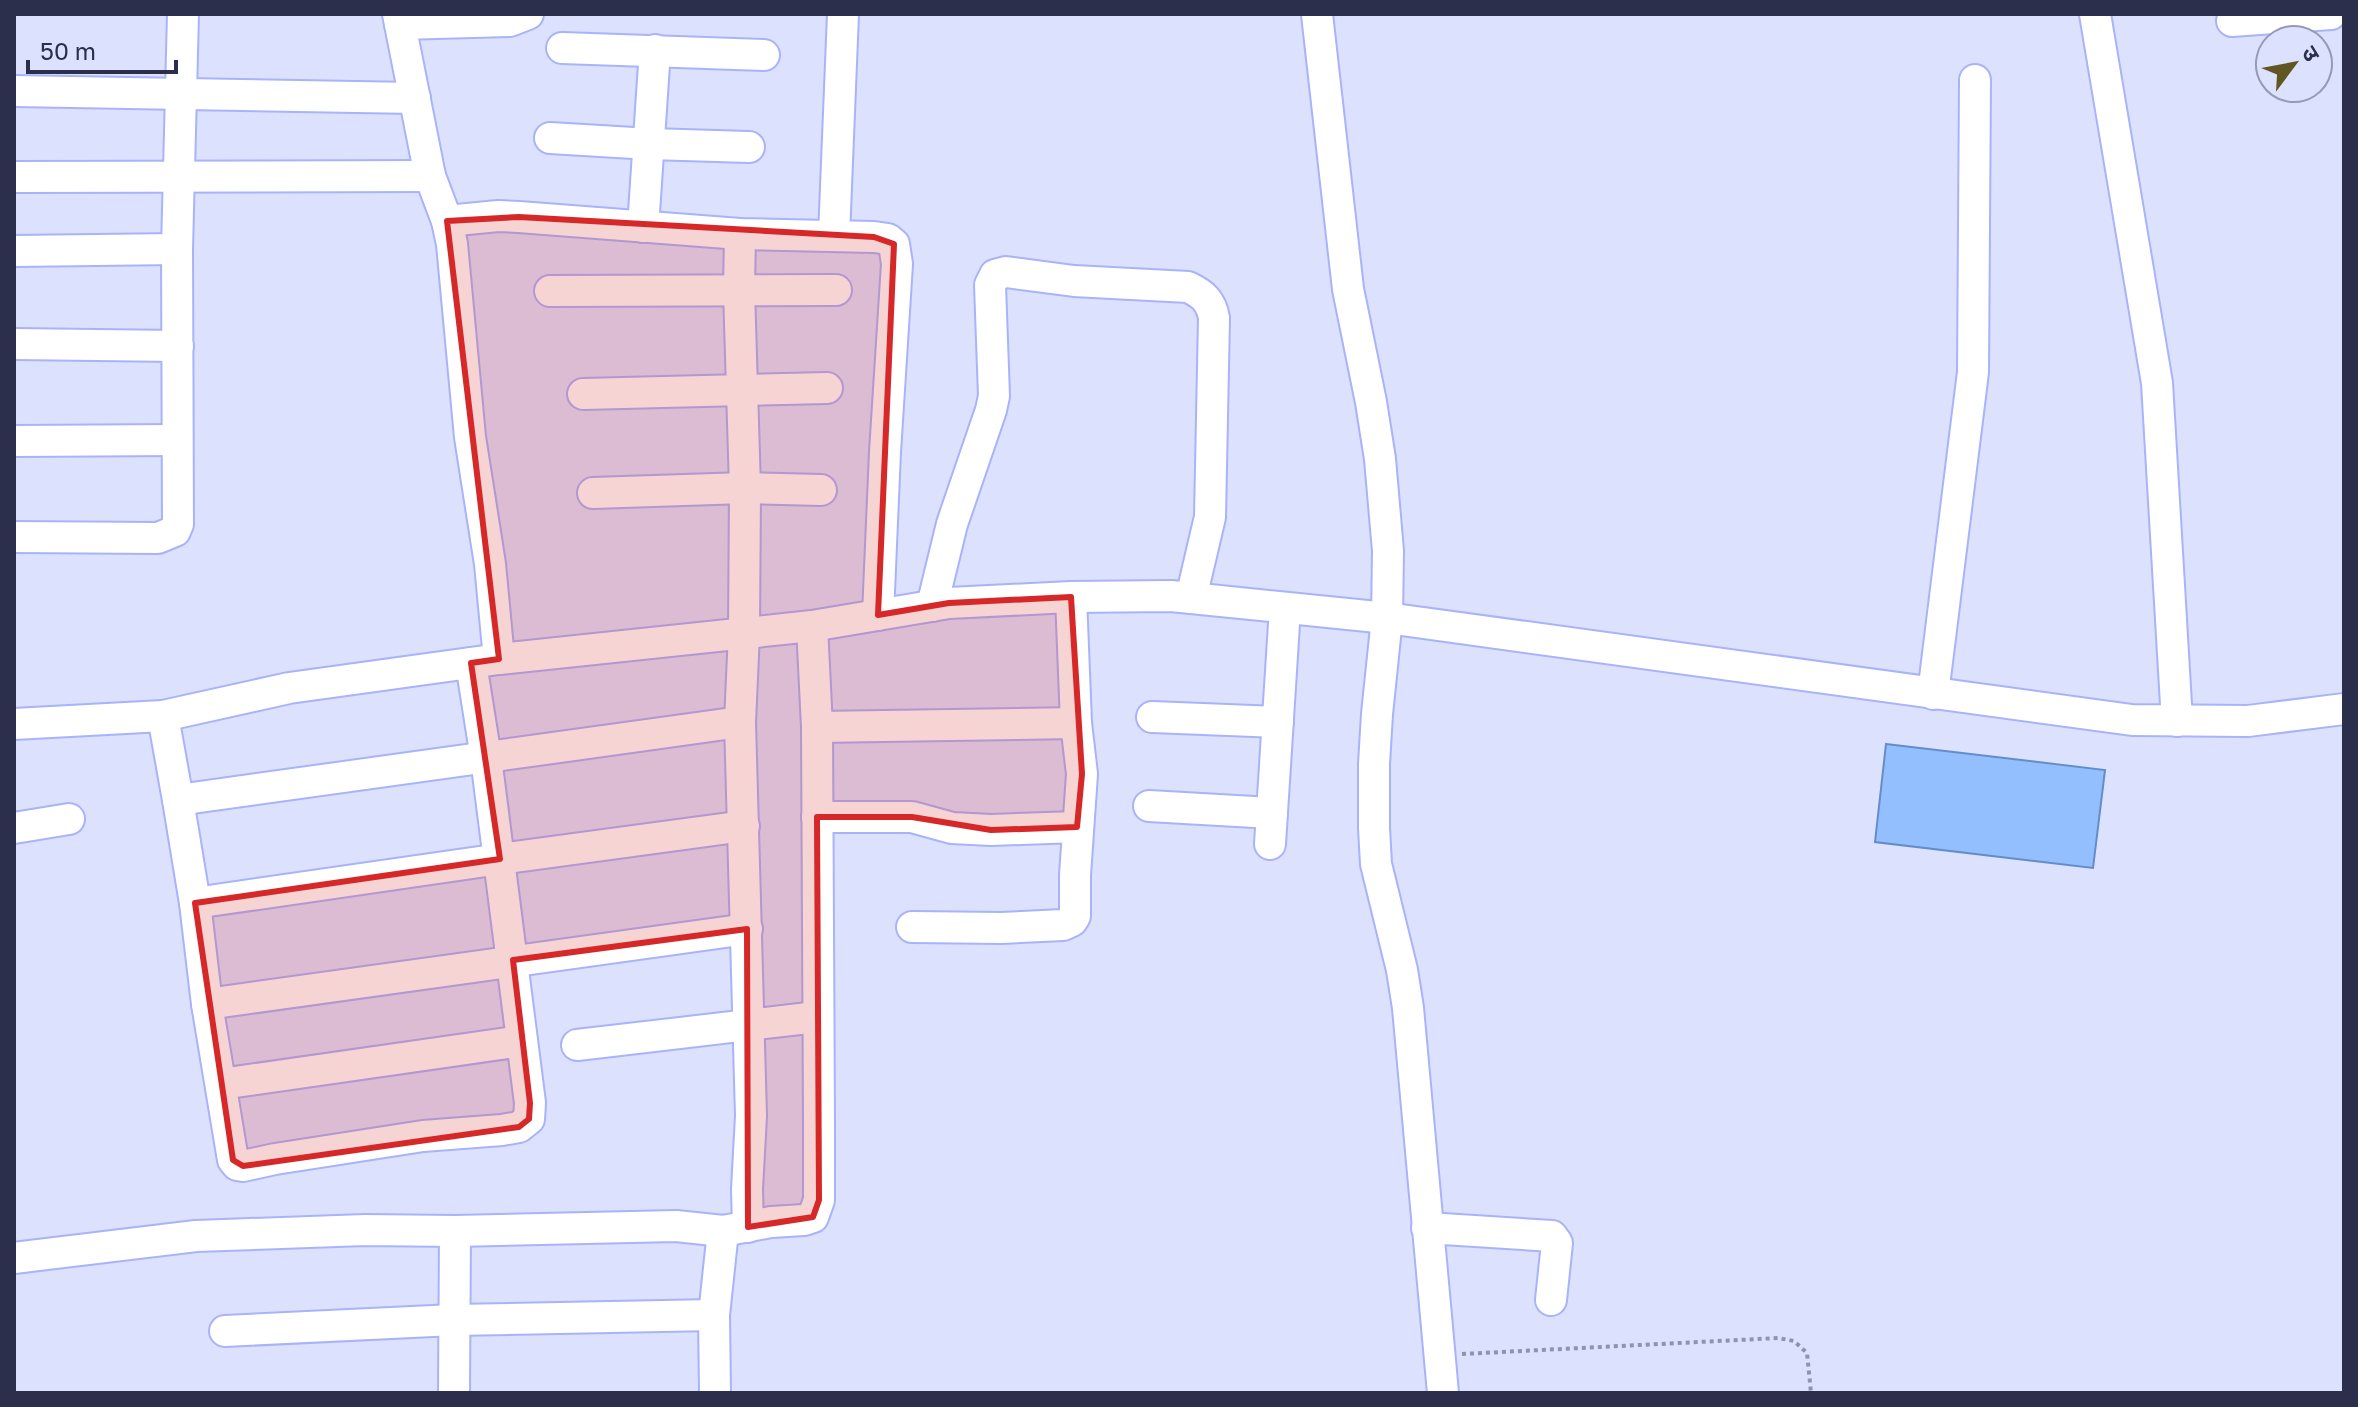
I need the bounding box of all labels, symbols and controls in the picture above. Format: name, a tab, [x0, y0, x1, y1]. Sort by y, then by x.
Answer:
scale bar	[28, 24, 176, 74]
north arrow	[2254, 24, 2334, 104]
text: 50 m	[40, 36, 96, 65]
text: उ	[2297, 41, 2327, 67]

